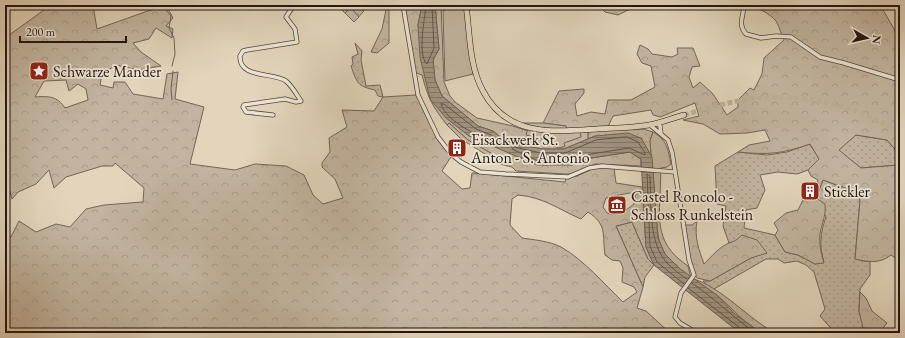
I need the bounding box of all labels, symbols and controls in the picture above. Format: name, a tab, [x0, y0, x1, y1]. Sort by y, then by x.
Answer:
scale bar	[20, 18, 126, 44]
north arrow	[847, 18, 887, 58]
text: 200 m	[26, 24, 56, 40]
text: N	[869, 34, 884, 45]
place icon: Schwarze Mander	[28, 60, 50, 82]
place label: Schwarze Mander	[53, 61, 162, 82]
place label: Eisackwerk St. Anton - S. Antonio	[470, 129, 590, 168]
building icon: Eisackwerk St. Anton - S. Antonio	[446, 137, 468, 159]
building icon: Stickler	[799, 180, 821, 202]
place label: Stickler	[824, 181, 870, 202]
place label: Castel Roncolo - Schloss Runkelstein	[631, 186, 754, 225]
museum icon: Castel Roncolo - Schloss Runkelstein	[606, 194, 628, 216]

